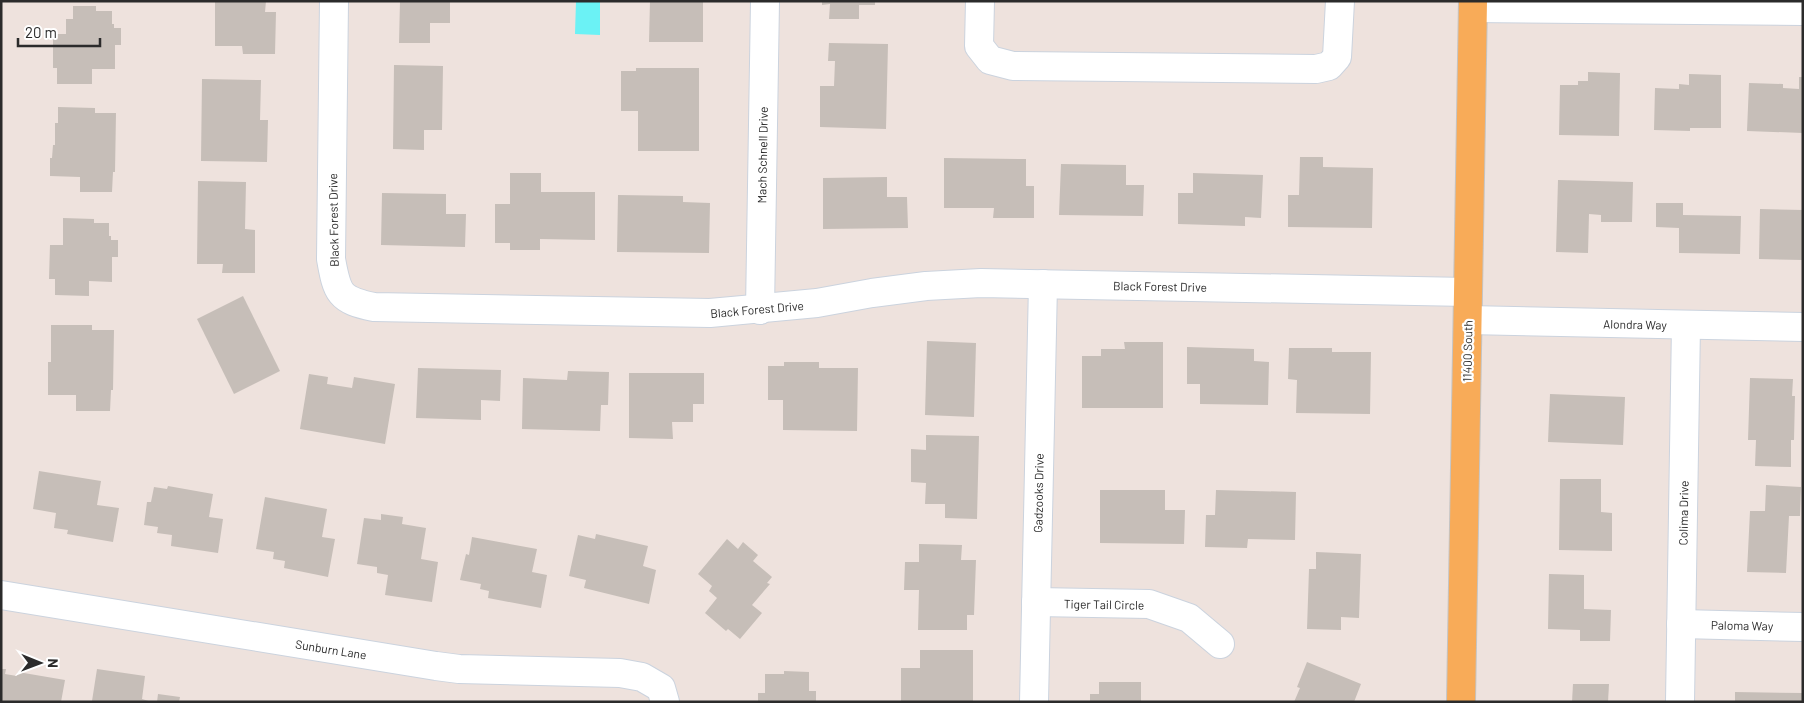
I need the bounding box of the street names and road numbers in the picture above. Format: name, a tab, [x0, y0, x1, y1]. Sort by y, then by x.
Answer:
street label: Mach Schnell Drive	[754, 106, 770, 204]
street label: Black Forest Drive	[325, 173, 341, 267]
street label: Black Forest Drive	[1113, 278, 1207, 294]
street label: Black Forest Drive	[710, 298, 804, 320]
street label: Alondra Way	[1603, 316, 1668, 332]
street label: 11400 South	[1459, 320, 1475, 382]
street label: Gadzooks Drive	[1030, 453, 1046, 533]
street label: Colima Drive	[1675, 480, 1691, 546]
street label: Tiger Tail Circle	[1064, 596, 1144, 612]
street label: Paloma Way	[1711, 617, 1774, 633]
street label: Sunburn Lane	[294, 636, 368, 662]

